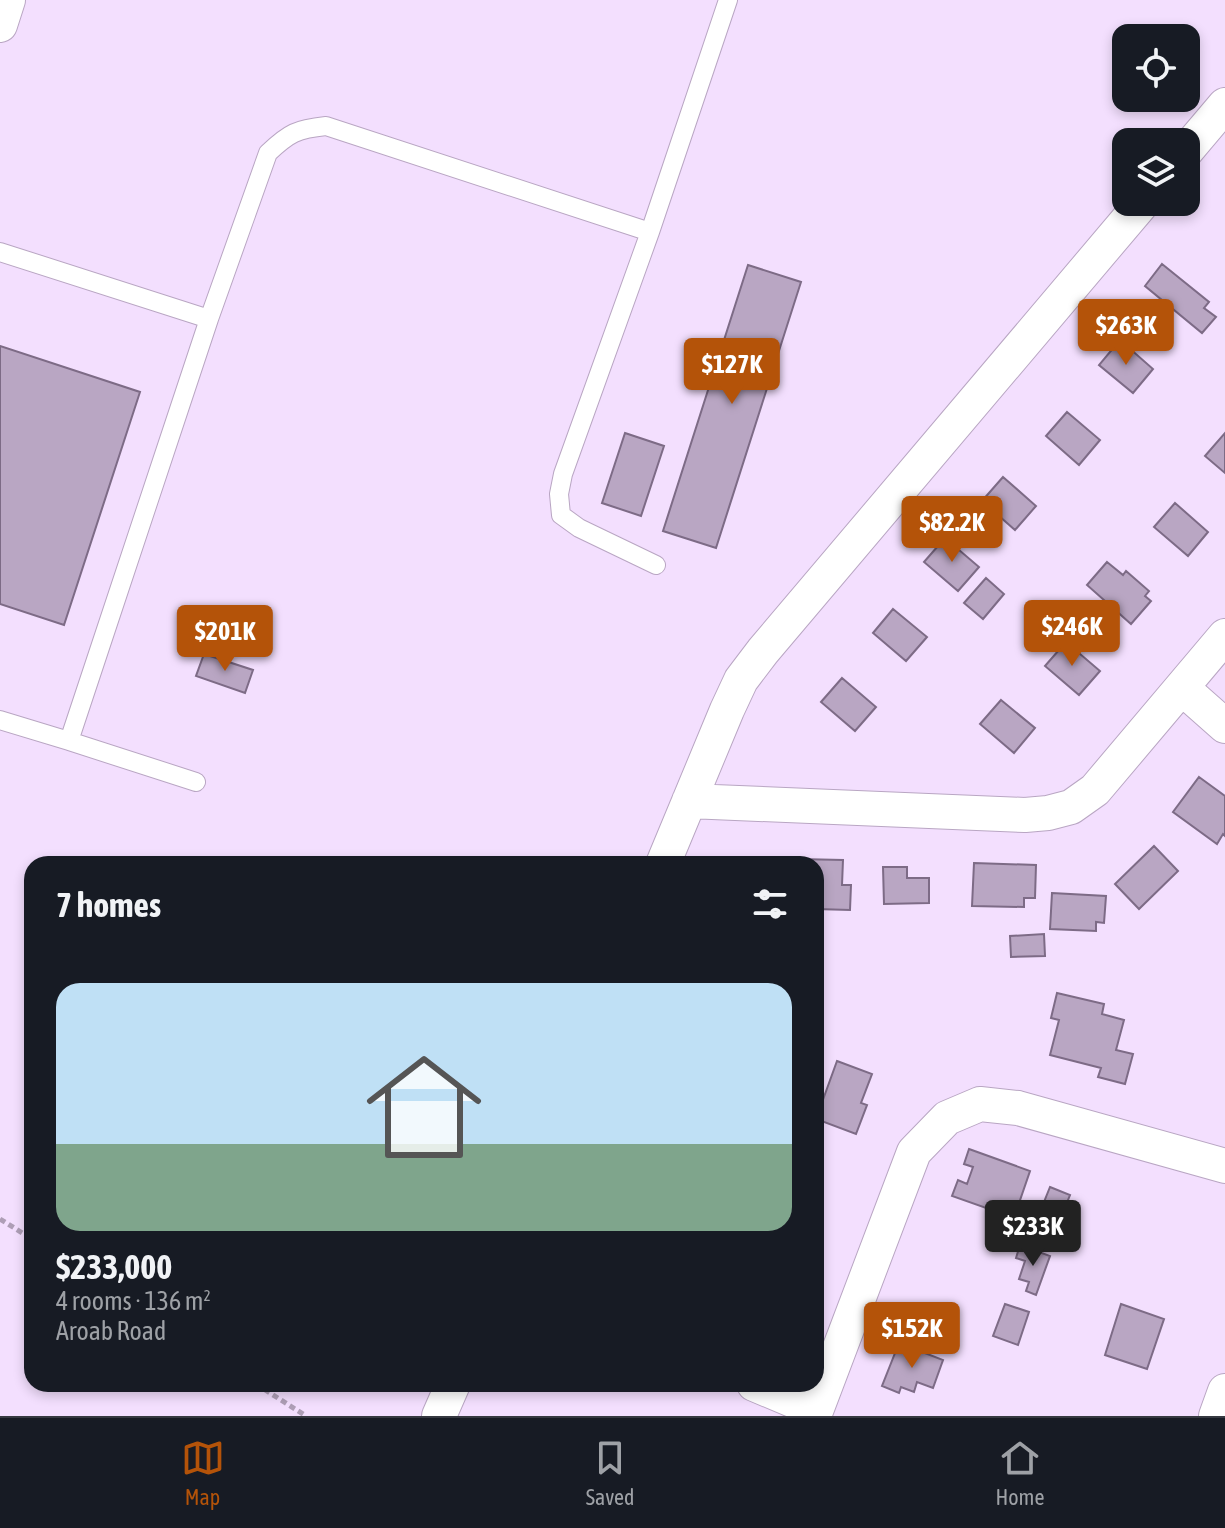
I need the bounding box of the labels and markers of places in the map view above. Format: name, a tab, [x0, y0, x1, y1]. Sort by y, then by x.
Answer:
pin: $263K	[1070, 299, 1182, 367]
pin: $127K	[676, 338, 788, 406]
pin: $82.2K	[887, 496, 1017, 564]
pin: $246K	[1016, 600, 1128, 668]
pin: $201K	[169, 605, 281, 673]
pin: $233K	[977, 1200, 1089, 1268]
pin: $152K	[856, 1302, 968, 1370]

